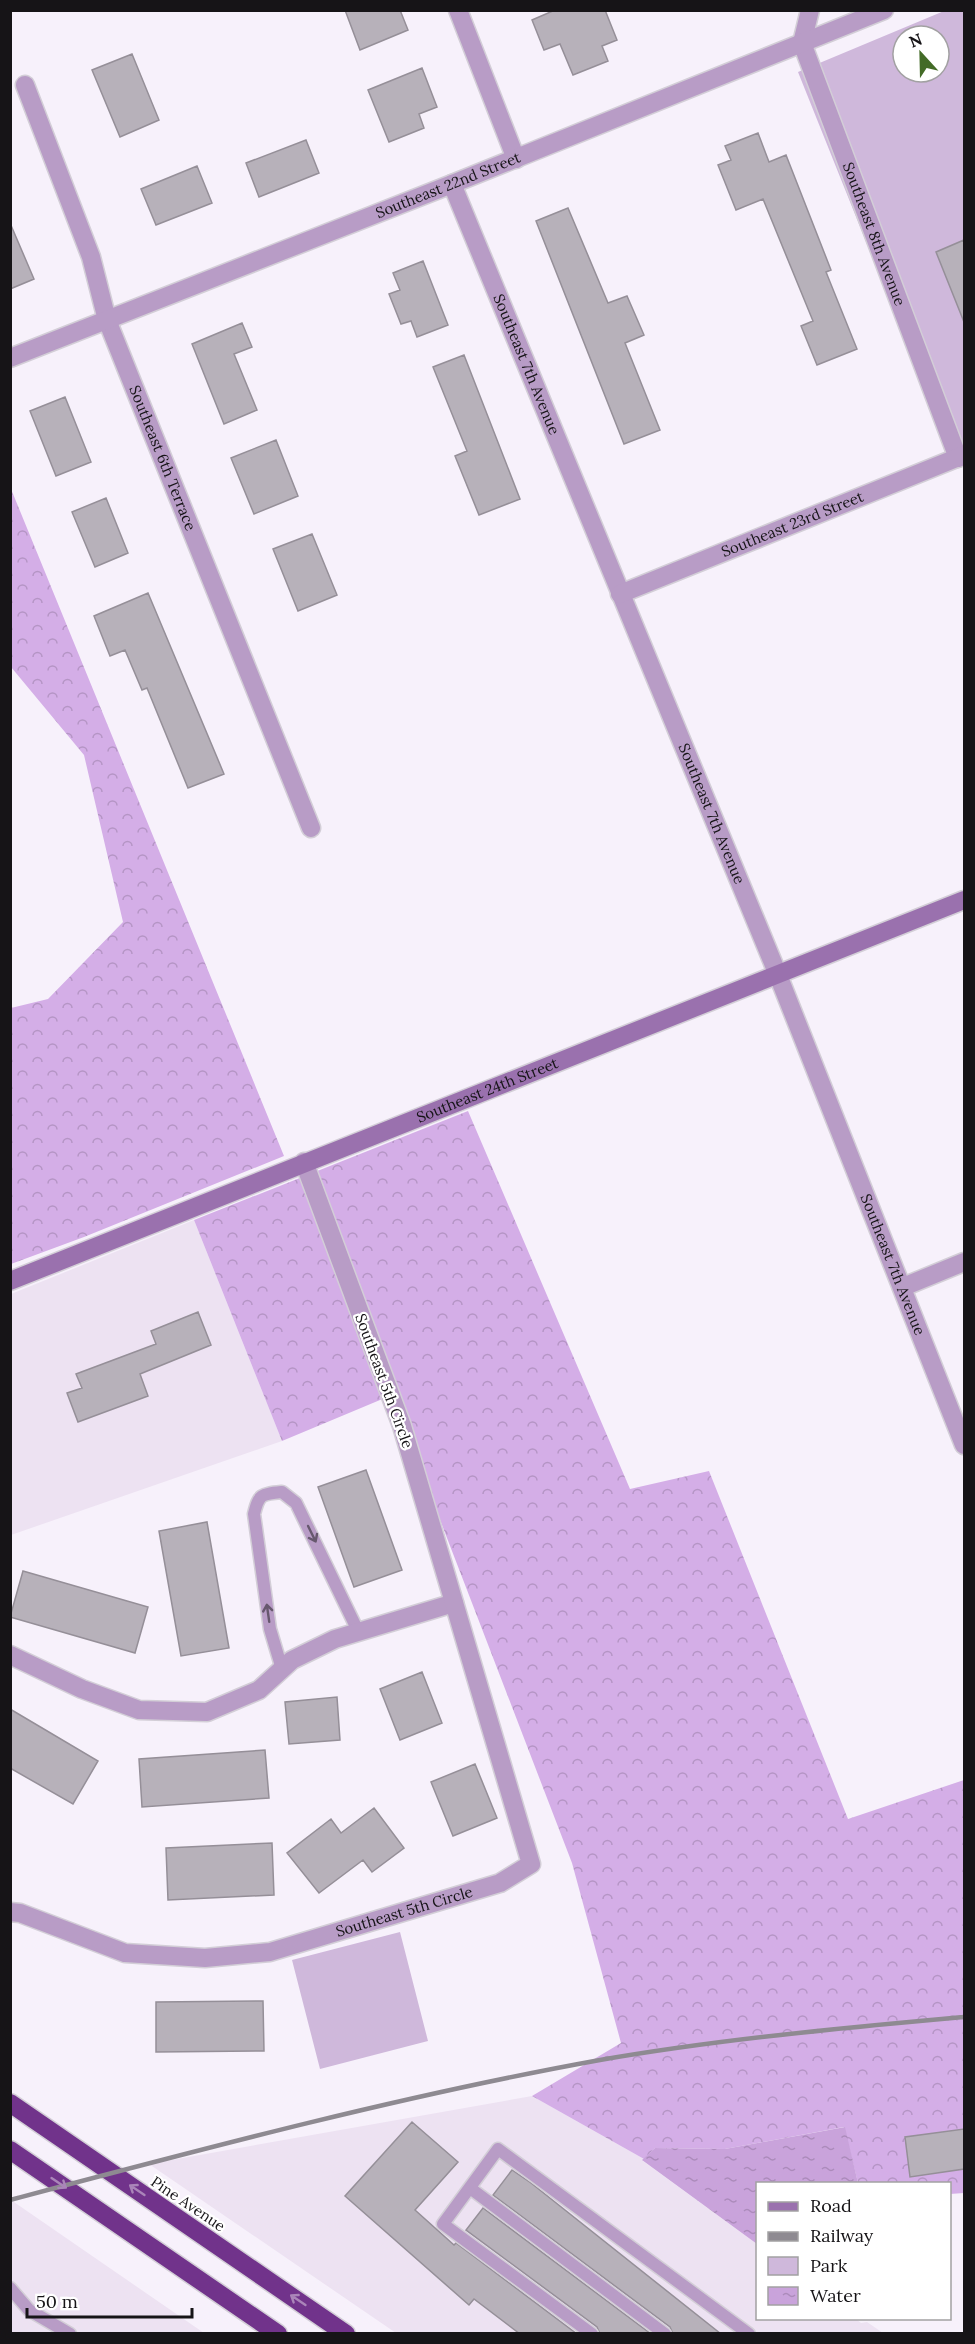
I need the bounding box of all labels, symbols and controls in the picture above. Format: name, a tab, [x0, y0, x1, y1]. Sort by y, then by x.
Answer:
north arrow	[891, 24, 951, 84]
text: N	[906, 29, 925, 52]
street label: Southeast 22nd Street	[373, 147, 523, 222]
street label: Southeast 8th Avenue	[839, 159, 910, 308]
street label: Southeast 7th Avenue	[489, 291, 564, 437]
street label: Southeast 6th Terrace	[125, 383, 201, 533]
street label: Southeast 23rd Street	[718, 487, 866, 561]
street label: Southeast 7th Avenue	[675, 740, 749, 887]
street label: Southeast 24th Street	[414, 1053, 561, 1127]
street label: Southeast 7th Avenue	[857, 1191, 930, 1338]
street label: Southeast 5th Circle	[351, 1311, 418, 1451]
one-way arrow	[307, 1525, 319, 1543]
one-way arrow	[262, 1603, 273, 1623]
street label: Southeast 5th Circle	[333, 1882, 475, 1941]
street label: Pine Avenue	[148, 2172, 229, 2235]
one-way arrow	[50, 2177, 66, 2189]
legend	[756, 2182, 951, 2320]
one-way arrow	[129, 2184, 145, 2196]
text: Road	[810, 2194, 852, 2217]
text: Railway	[810, 2224, 874, 2247]
text: Park	[810, 2254, 848, 2277]
scale bar	[27, 2281, 192, 2319]
text: Water	[810, 2284, 861, 2307]
text: 50 m	[36, 2290, 78, 2313]
one-way arrow	[290, 2294, 306, 2306]

